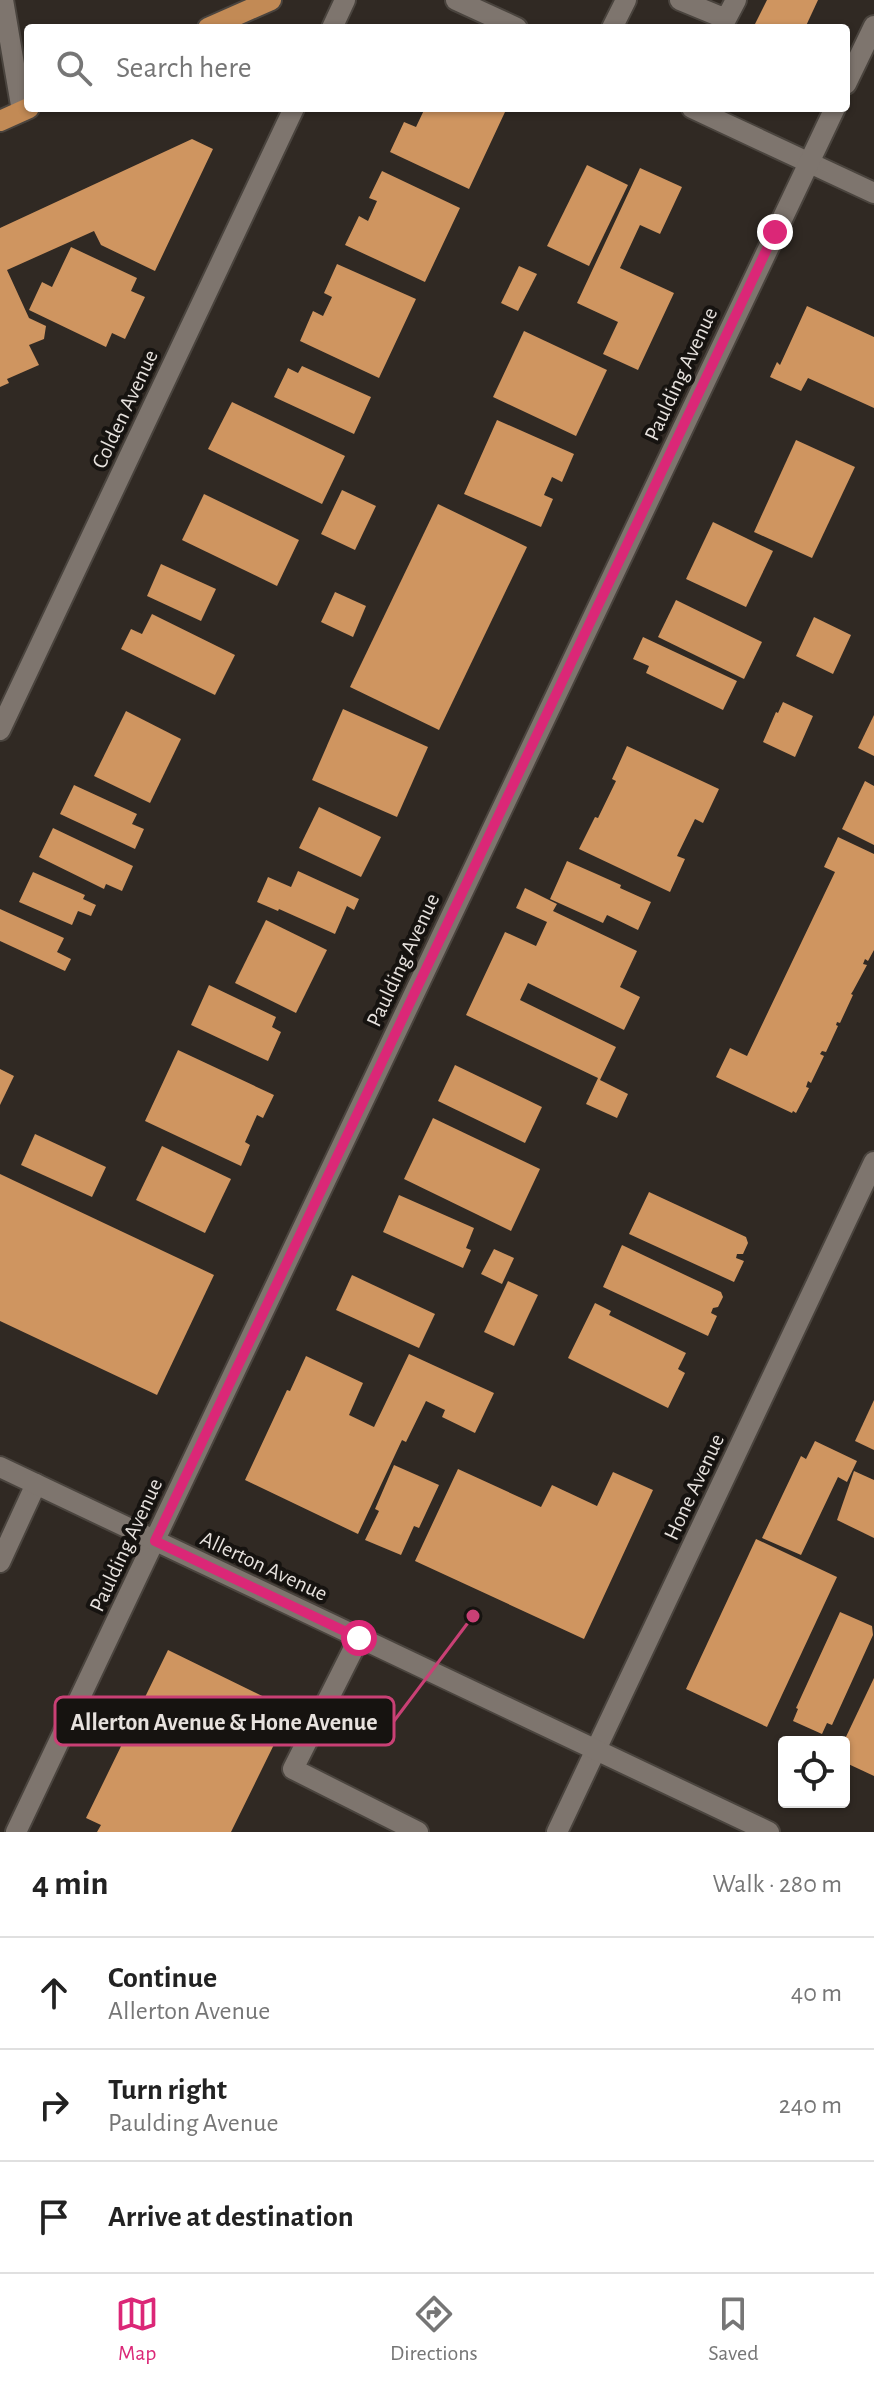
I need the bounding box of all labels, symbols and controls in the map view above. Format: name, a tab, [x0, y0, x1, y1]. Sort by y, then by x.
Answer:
search box	[24, 24, 850, 112]
icon: search	[52, 46, 96, 90]
text: Search here	[116, 53, 252, 83]
route end	[757, 214, 793, 250]
street label: Paulding Avenue	[641, 304, 721, 444]
street label: Colden Avenue	[88, 346, 162, 472]
street label: Paulding Avenue	[363, 890, 443, 1030]
street label: Hone Avenue	[660, 1430, 728, 1544]
street label: Paulding Avenue	[86, 1475, 166, 1615]
street label: Allerton Avenue	[197, 1527, 331, 1605]
route start	[341, 1620, 377, 1656]
callout: Allerton Avenue & Hone Avenue	[55, 1697, 394, 1745]
text: Allerton Avenue & Hone Avenue	[70, 1711, 378, 1735]
map controls	[778, 1736, 850, 1808]
button: locate	[778, 1736, 850, 1808]
text: 4 min	[32, 1867, 109, 1901]
text: Walk · 280 m	[712, 1871, 842, 1897]
text: Continue	[108, 1963, 217, 1993]
icon: ahead	[32, 1971, 76, 2015]
text: 40 m	[791, 1980, 842, 2006]
text: Allerton Avenue	[108, 1998, 270, 2024]
text: Turn right	[108, 2075, 227, 2105]
icon: right	[32, 2083, 76, 2127]
text: 240 m	[779, 2092, 842, 2118]
text: Paulding Avenue	[108, 2110, 278, 2136]
icon: arrive	[32, 2195, 76, 2239]
text: Arrive at destination	[108, 2202, 354, 2232]
tab: Map	[115, 2292, 159, 2366]
tab: Directions	[390, 2292, 478, 2366]
tab: Saved	[708, 2292, 759, 2366]

